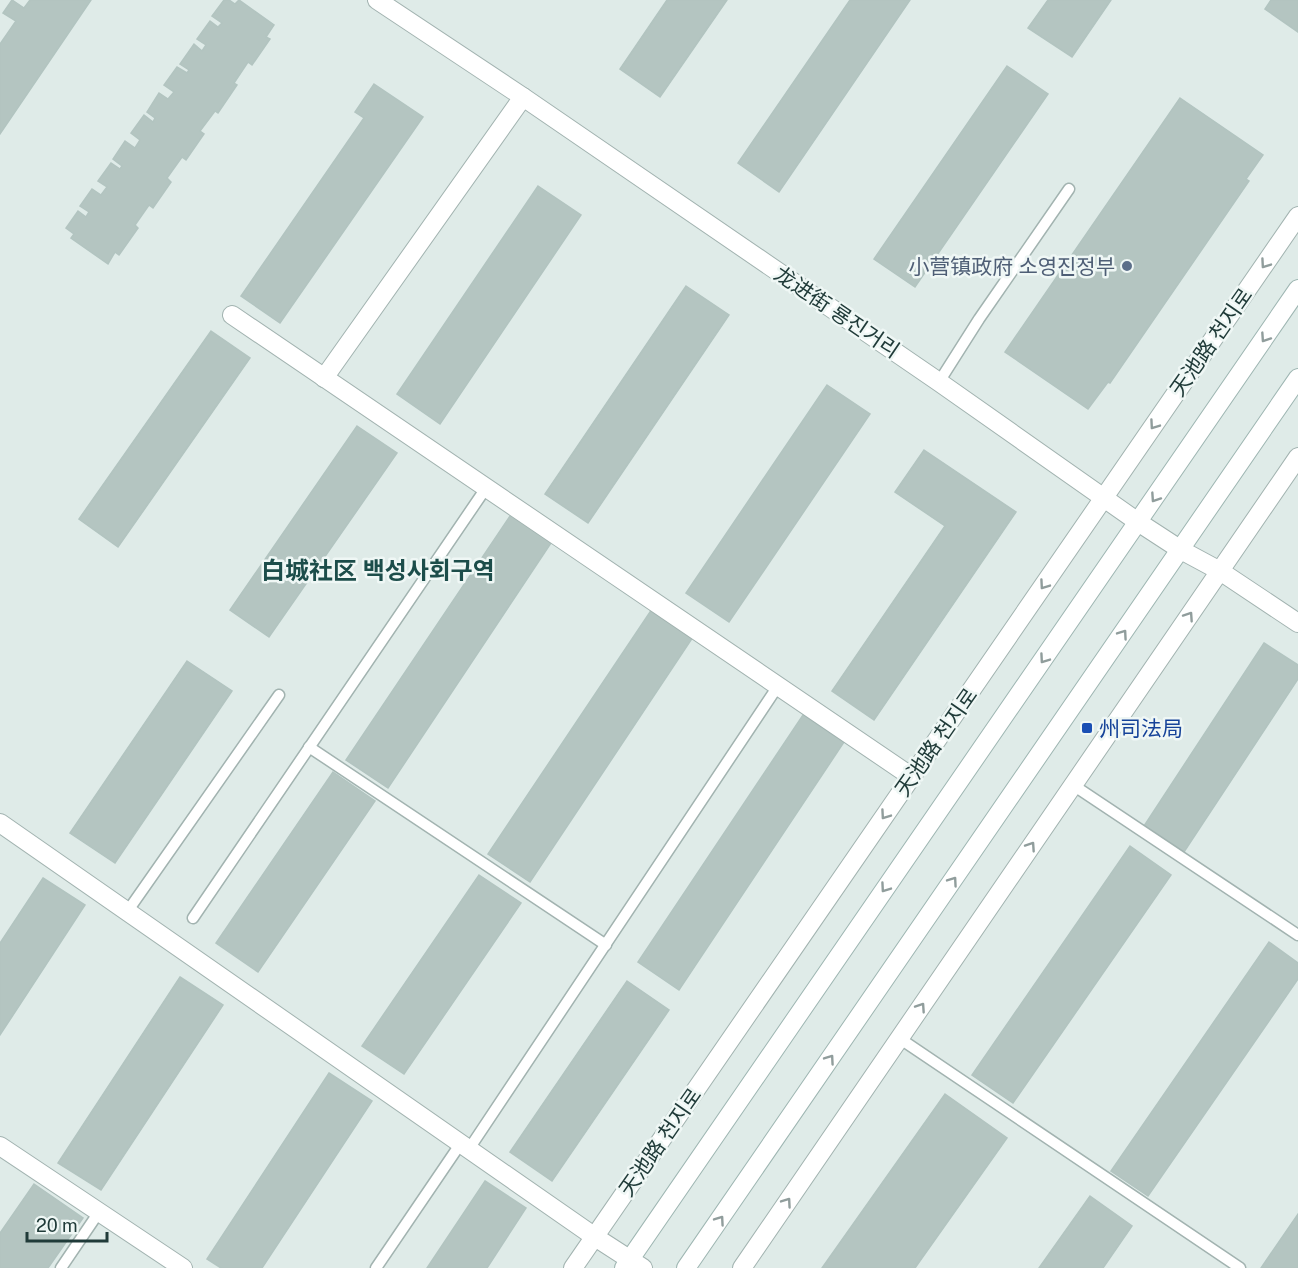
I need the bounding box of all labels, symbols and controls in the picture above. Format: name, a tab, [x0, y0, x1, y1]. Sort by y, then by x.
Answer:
place label: 小营镇政府 소영진정부	[908, 254, 1115, 279]
one-way arrow	[1261, 257, 1272, 268]
marker: 小营镇政府 소영진정부	[1120, 259, 1134, 273]
street label: 龙进街 룡진거리	[770, 261, 904, 363]
street label: 天池路 천지로	[1165, 283, 1257, 401]
one-way arrow	[1261, 331, 1272, 342]
one-way arrow	[1150, 418, 1161, 429]
one-way arrow	[1151, 492, 1162, 503]
district label: 白城社区 백성사회구역	[261, 556, 495, 584]
one-way arrow	[1040, 579, 1051, 590]
one-way arrow	[1182, 612, 1193, 623]
one-way arrow	[1116, 630, 1127, 641]
one-way arrow	[1040, 652, 1051, 663]
street label: 天池路 천지로	[890, 683, 982, 801]
place label: 州司法局	[1099, 716, 1183, 741]
marker: 州司法局	[1080, 721, 1094, 735]
one-way arrow	[881, 808, 892, 819]
one-way arrow	[1024, 842, 1035, 853]
one-way arrow	[946, 877, 957, 888]
one-way arrow	[881, 882, 892, 893]
one-way arrow	[914, 1003, 925, 1014]
one-way arrow	[823, 1055, 834, 1066]
street label: 天池路 천지로	[614, 1083, 706, 1201]
one-way arrow	[780, 1198, 791, 1209]
scale bar	[27, 1205, 106, 1243]
text: 20 m	[36, 1215, 78, 1236]
one-way arrow	[713, 1215, 724, 1226]

